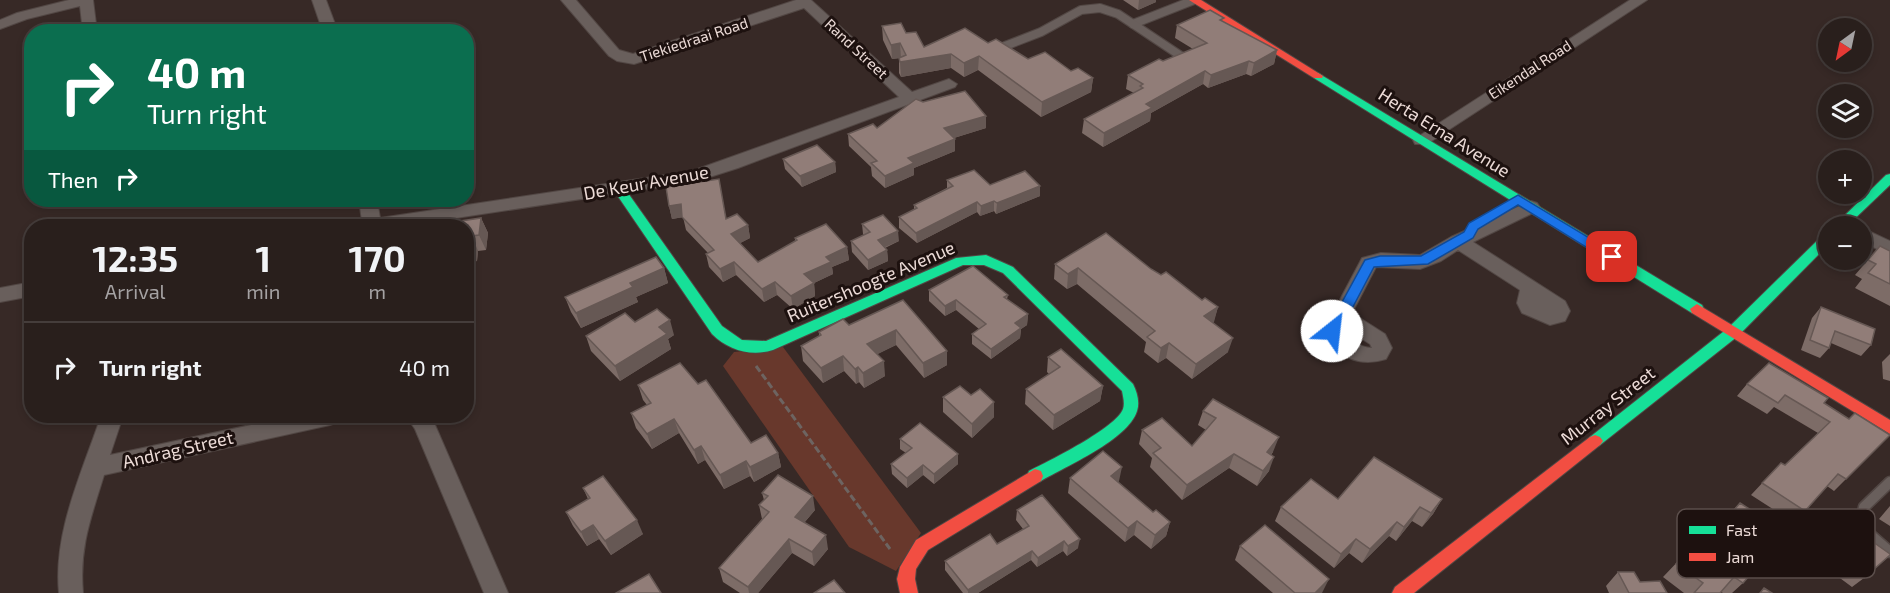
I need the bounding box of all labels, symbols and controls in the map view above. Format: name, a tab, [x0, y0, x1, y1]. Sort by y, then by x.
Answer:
street label: Tiekiedraai Road	[637, 13, 750, 65]
street label: Rand Street	[821, 14, 892, 82]
north arrow	[1818, 18, 1872, 72]
map controls	[1818, 18, 1872, 270]
street label: Eikendal Road	[1485, 36, 1574, 103]
text: 40 m	[147, 46, 246, 96]
icon: right	[48, 48, 126, 126]
street label: Herta Erna Avenue	[1375, 83, 1514, 182]
button: layers	[1818, 84, 1872, 138]
text: Turn right	[147, 97, 267, 129]
button: +	[1818, 150, 1872, 204]
street label: De Keur Avenue	[582, 160, 710, 204]
icon: right	[110, 162, 143, 195]
text: Then	[48, 166, 98, 192]
button: −	[1818, 216, 1872, 270]
pin	[1586, 231, 1637, 282]
text: 12:35	[92, 236, 178, 279]
text: 1	[256, 236, 271, 279]
text: 170	[349, 236, 406, 279]
street label: Ruitershoogte Avenue	[783, 236, 958, 326]
icon: arrive	[1595, 240, 1628, 273]
text: Arrival	[105, 279, 166, 303]
text: min	[246, 279, 280, 303]
text: m	[368, 279, 386, 303]
position arrow	[1300, 299, 1364, 363]
icon: right	[48, 351, 81, 384]
text: Turn right	[99, 354, 201, 380]
text: 40 m	[399, 354, 450, 380]
street label: Murray Street	[1556, 362, 1659, 449]
street label: Andrag Street	[120, 426, 236, 472]
legend	[1677, 509, 1875, 578]
text: Fast	[1726, 520, 1757, 539]
text: Jam	[1726, 547, 1754, 566]

